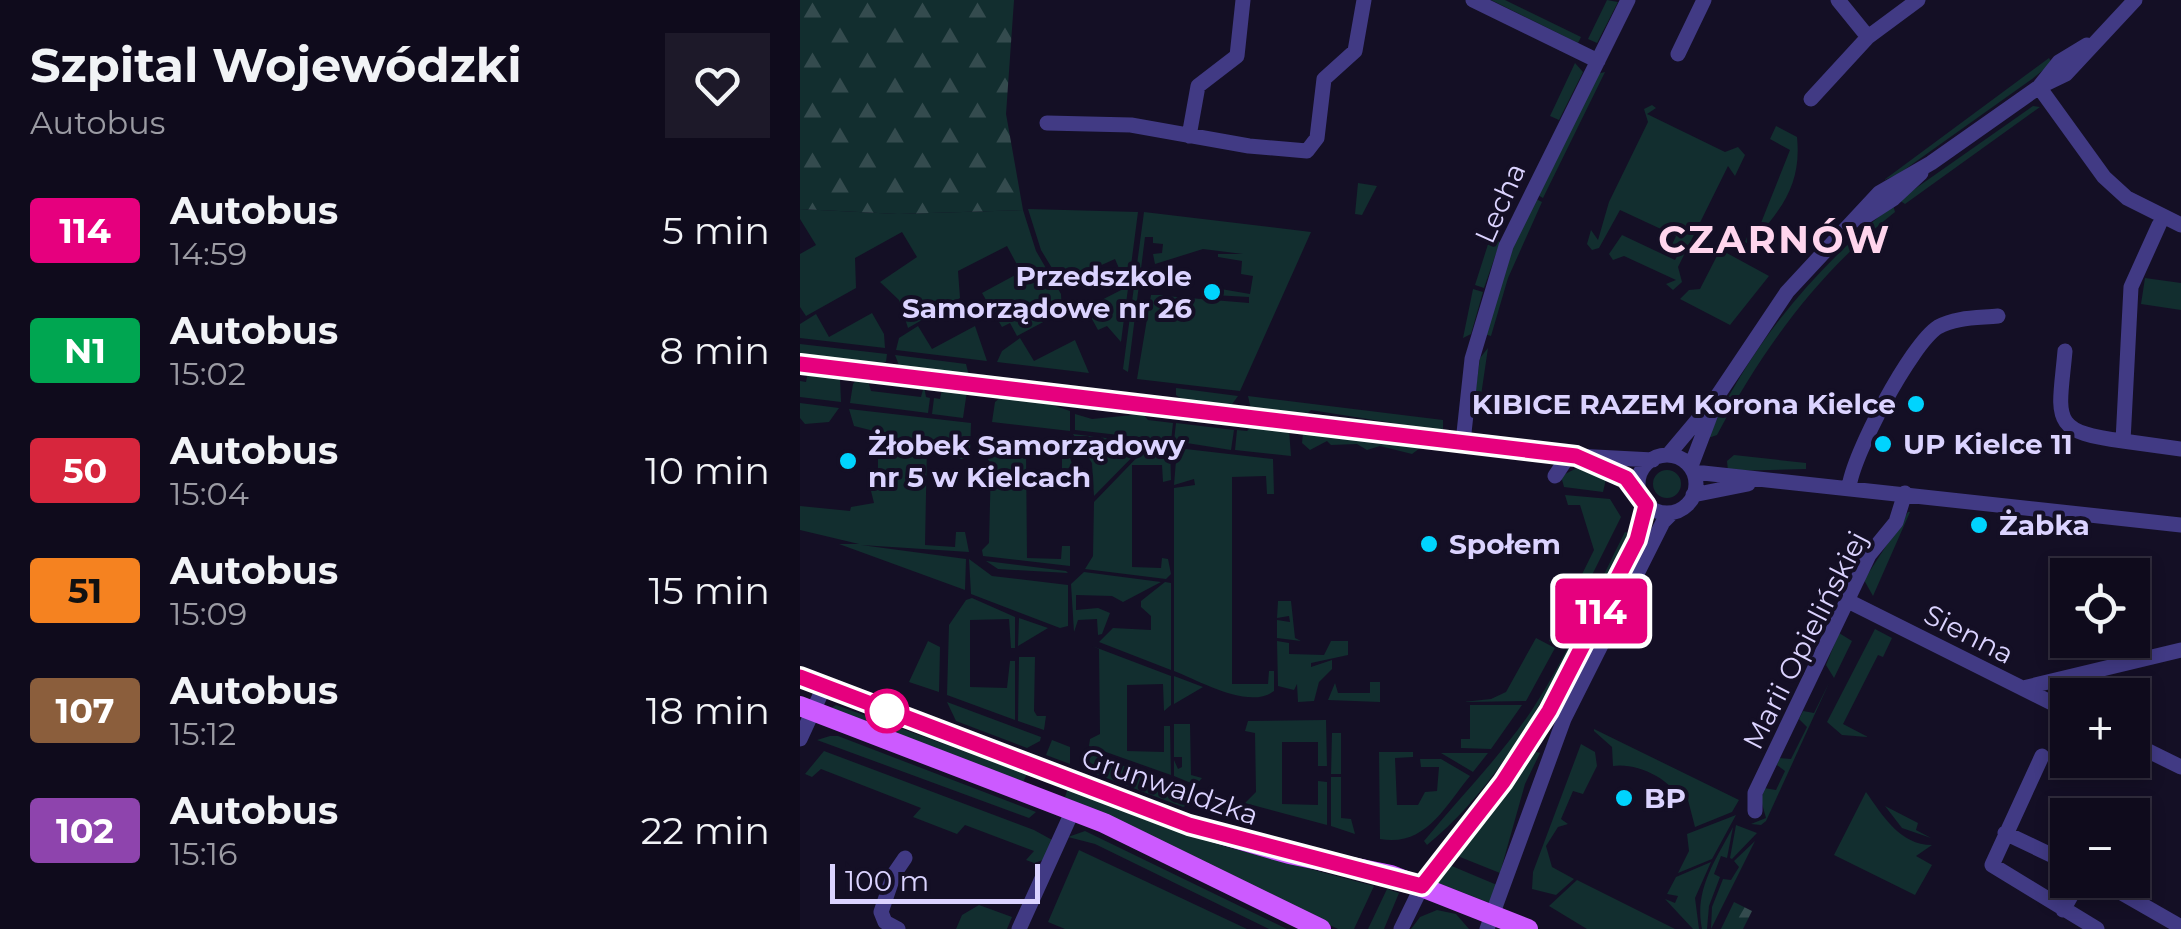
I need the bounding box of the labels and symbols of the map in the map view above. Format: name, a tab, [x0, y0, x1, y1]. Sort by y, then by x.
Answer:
street label: Lecha	[1467, 158, 1533, 248]
district label: CZARNÓW	[1658, 216, 1892, 263]
place label: Przedszkole Samorządowe nr 26	[902, 259, 1192, 325]
marker: Przedszkole Samorządowe nr 26	[1201, 281, 1223, 303]
place label: KIBICE RAZEM Korona Kielce	[1472, 387, 1896, 421]
marker: KIBICE RAZEM Korona Kielce	[1905, 393, 1927, 415]
place label: UP Kielce 11	[1903, 427, 2073, 461]
place label: Żłobek Samorządowy nr 5 w Kielcach	[868, 428, 1185, 494]
marker: UP Kielce 11	[1872, 433, 1894, 455]
marker: Żłobek Samorządowy nr 5 w Kielcach	[837, 450, 859, 472]
place label: Żabka	[1999, 508, 2090, 542]
marker: Żabka	[1968, 514, 1990, 536]
street label: Marii Opielińskiej	[1735, 525, 1875, 755]
place label: Społem	[1449, 527, 1561, 561]
marker: Społem	[1418, 533, 1440, 555]
line badge: 114	[1544, 578, 1658, 644]
street label: Sienna	[1918, 597, 2020, 671]
unlabelled marker	[866, 690, 908, 732]
street label: Grunwaldzka	[1077, 740, 1263, 832]
place label: BP	[1644, 781, 1686, 815]
marker: BP	[1613, 787, 1635, 809]
scale bar	[830, 859, 1040, 904]

